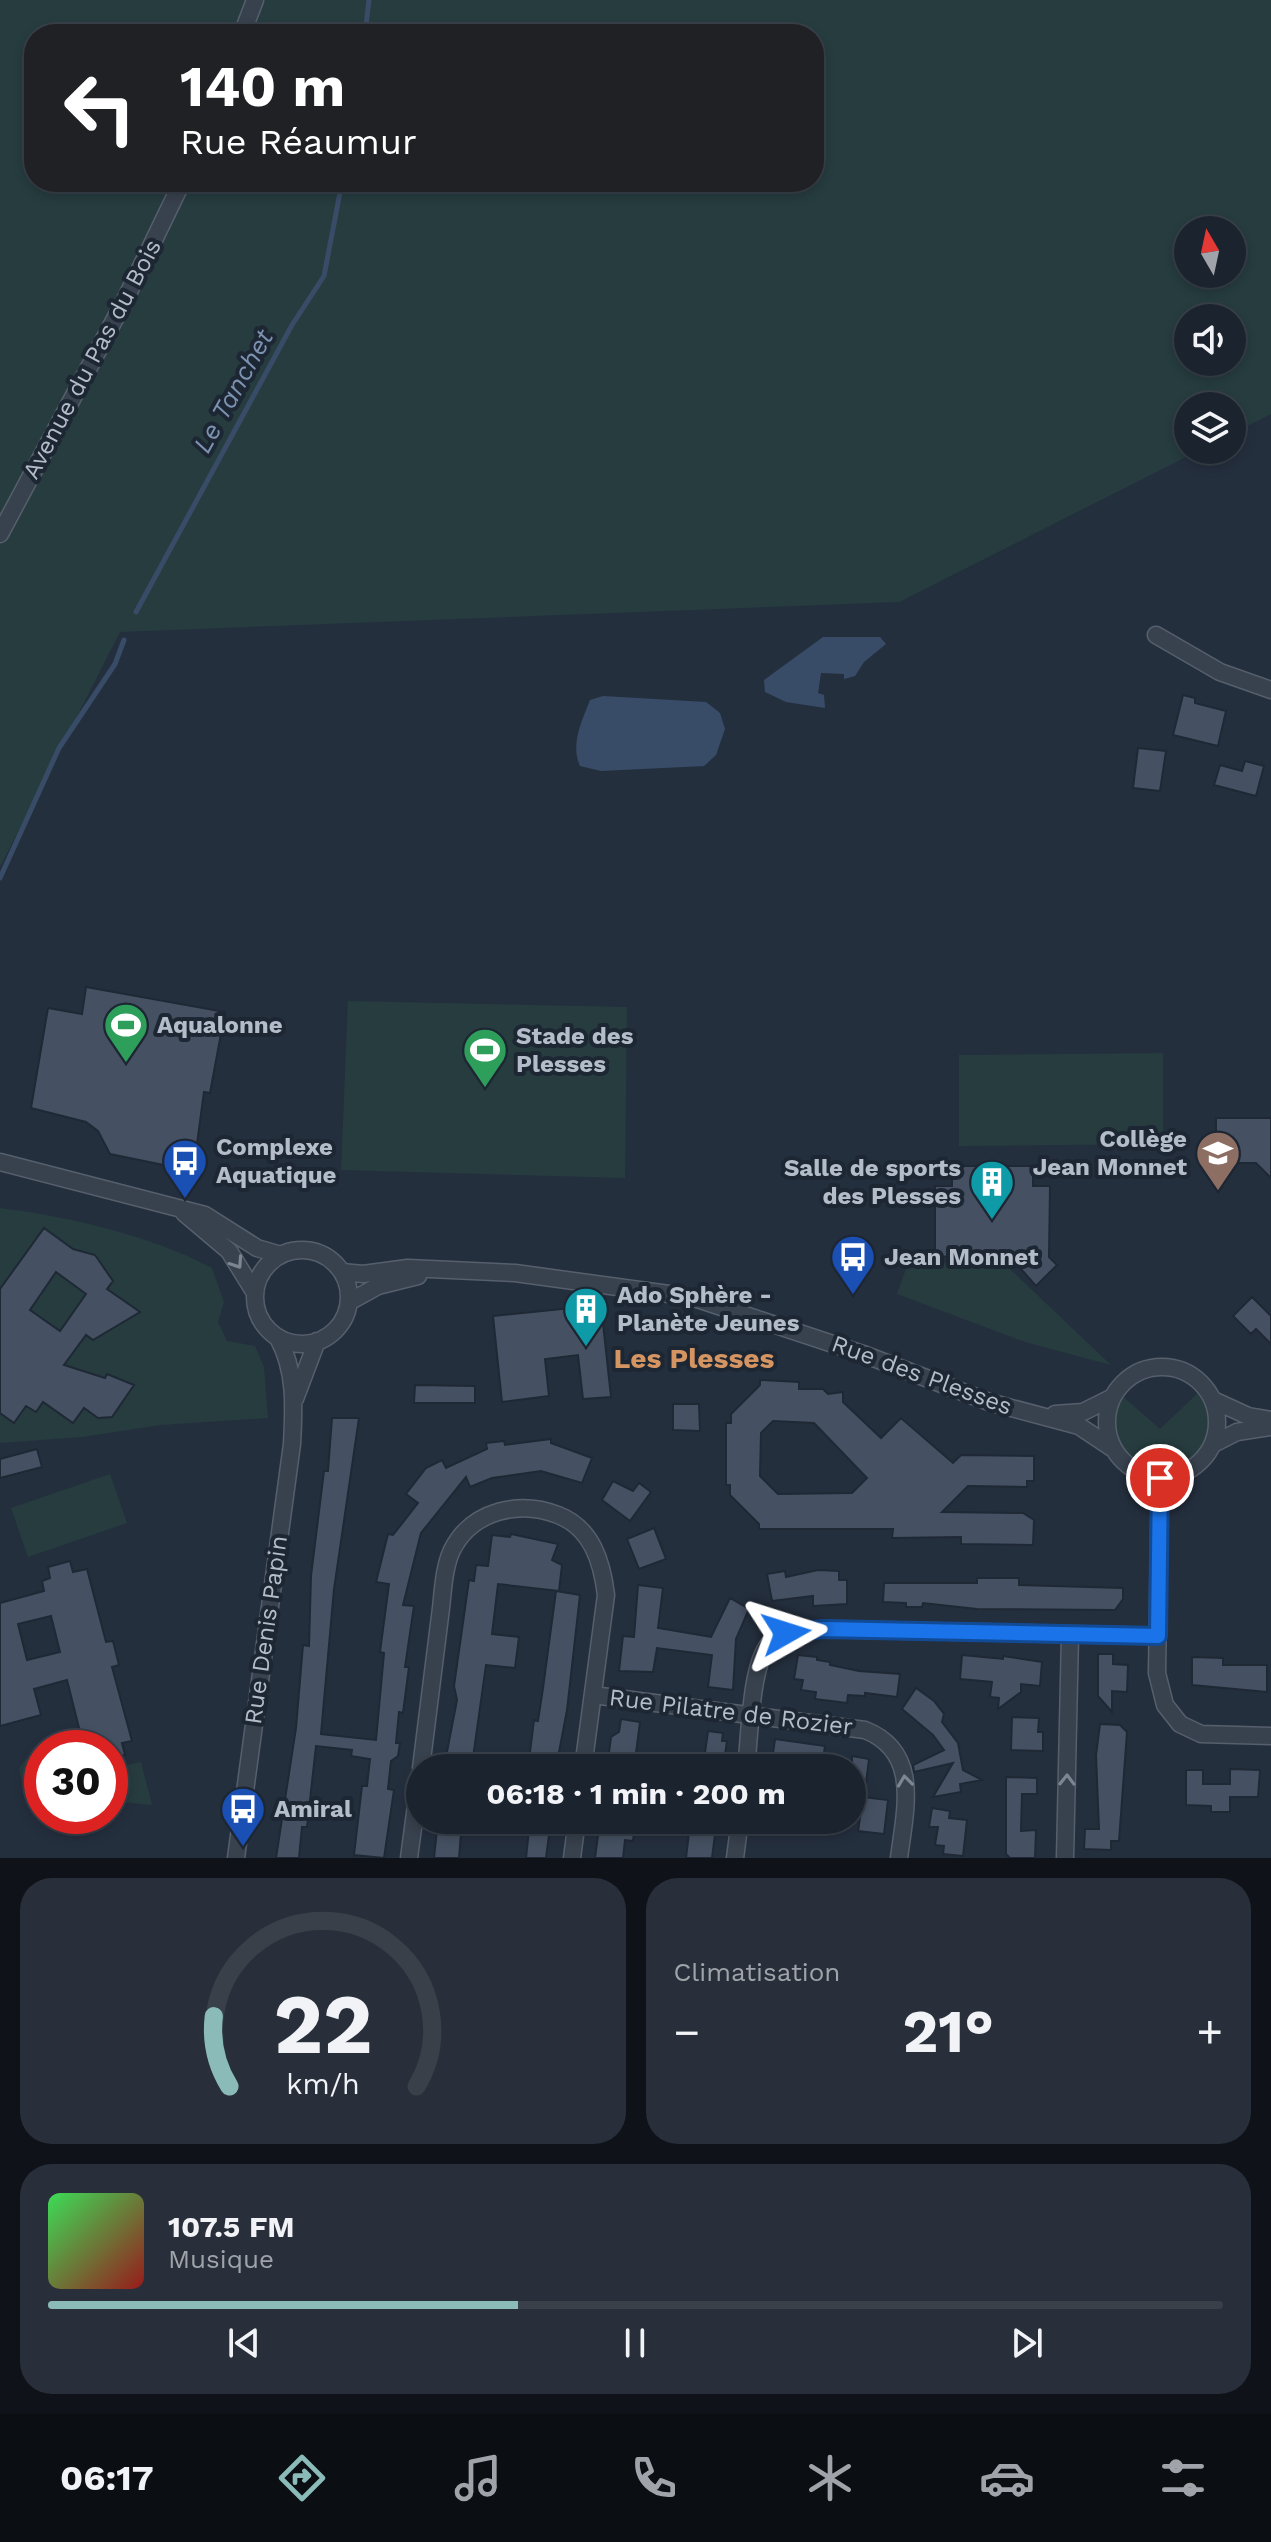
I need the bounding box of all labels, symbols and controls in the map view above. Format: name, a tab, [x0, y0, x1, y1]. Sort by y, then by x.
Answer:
text: 140 m	[180, 54, 345, 120]
icon: left	[48, 56, 152, 160]
text: Rue Réaumur	[180, 121, 417, 163]
north arrow	[1174, 216, 1246, 288]
map controls	[1174, 216, 1246, 464]
street label: Avenue du Pas du Bois	[17, 234, 167, 484]
button: sound	[1174, 304, 1246, 376]
water label: Le Tanchet	[187, 324, 279, 458]
button: layers	[1174, 392, 1246, 464]
sports icon: Aqualonne	[102, 1001, 150, 1064]
place label: Aqualonne	[157, 1011, 283, 1039]
place label: Stade des Plesses	[516, 1022, 634, 1078]
sports icon: Stade des Plesses	[461, 1026, 509, 1089]
place label: Collège Jean Monnet	[1033, 1125, 1188, 1181]
school or university icon: Collège Jean Monnet	[1194, 1129, 1242, 1192]
place label: Complexe Aquatique	[216, 1133, 337, 1189]
bus stop icon: Complexe Aquatique	[161, 1137, 209, 1200]
place label: Salle de sports des Plesses	[784, 1154, 961, 1210]
building icon: Salle de sports des Plesses	[968, 1158, 1016, 1221]
bus stop icon: Jean Monnet	[829, 1233, 877, 1296]
place label: Jean Monnet	[884, 1243, 1039, 1271]
one-way arrow	[227, 1254, 242, 1268]
place label: Ado Sphère - Planète Jeunes	[617, 1281, 800, 1337]
building icon: Ado Sphère - Planète Jeunes	[562, 1285, 610, 1348]
street label: Rue des Plesses	[828, 1329, 1016, 1421]
district label: Les Plesses	[614, 1342, 774, 1375]
pin	[1126, 1444, 1194, 1512]
icon: arrive	[1138, 1456, 1182, 1500]
street label: Rue Denis Papin	[239, 1534, 293, 1726]
position arrow	[744, 1591, 828, 1675]
street label: Rue Pilatre de Rozier	[608, 1683, 855, 1741]
speed limit sign: 30	[24, 1730, 128, 1834]
one-way arrow	[1058, 1773, 1076, 1786]
one-way arrow	[897, 1774, 914, 1787]
text: 06:18 · 1 min · 200 m	[486, 1776, 786, 1811]
bus stop icon: Amiral	[219, 1785, 267, 1848]
place label: Amiral	[274, 1795, 352, 1823]
text: Climatisation	[674, 1957, 840, 1987]
text: 22	[273, 1976, 372, 2073]
text: 21°	[903, 1996, 994, 2067]
text: −	[674, 2006, 700, 2058]
text: +	[1196, 2006, 1223, 2058]
text: km/h	[286, 2067, 360, 2101]
text: 107.5 FM	[168, 2209, 295, 2244]
text: Musique	[168, 2244, 274, 2274]
icon: previous	[222, 2321, 266, 2365]
icon: pause	[613, 2321, 657, 2365]
icon: next	[1005, 2321, 1049, 2365]
icon: directions	[274, 2450, 330, 2506]
icon: music	[450, 2450, 506, 2506]
icon: phone	[626, 2450, 682, 2506]
icon: climate	[802, 2450, 858, 2506]
icon: car	[979, 2450, 1035, 2506]
icon: filters	[1155, 2450, 1211, 2506]
text: 06:17	[60, 2457, 154, 2499]

